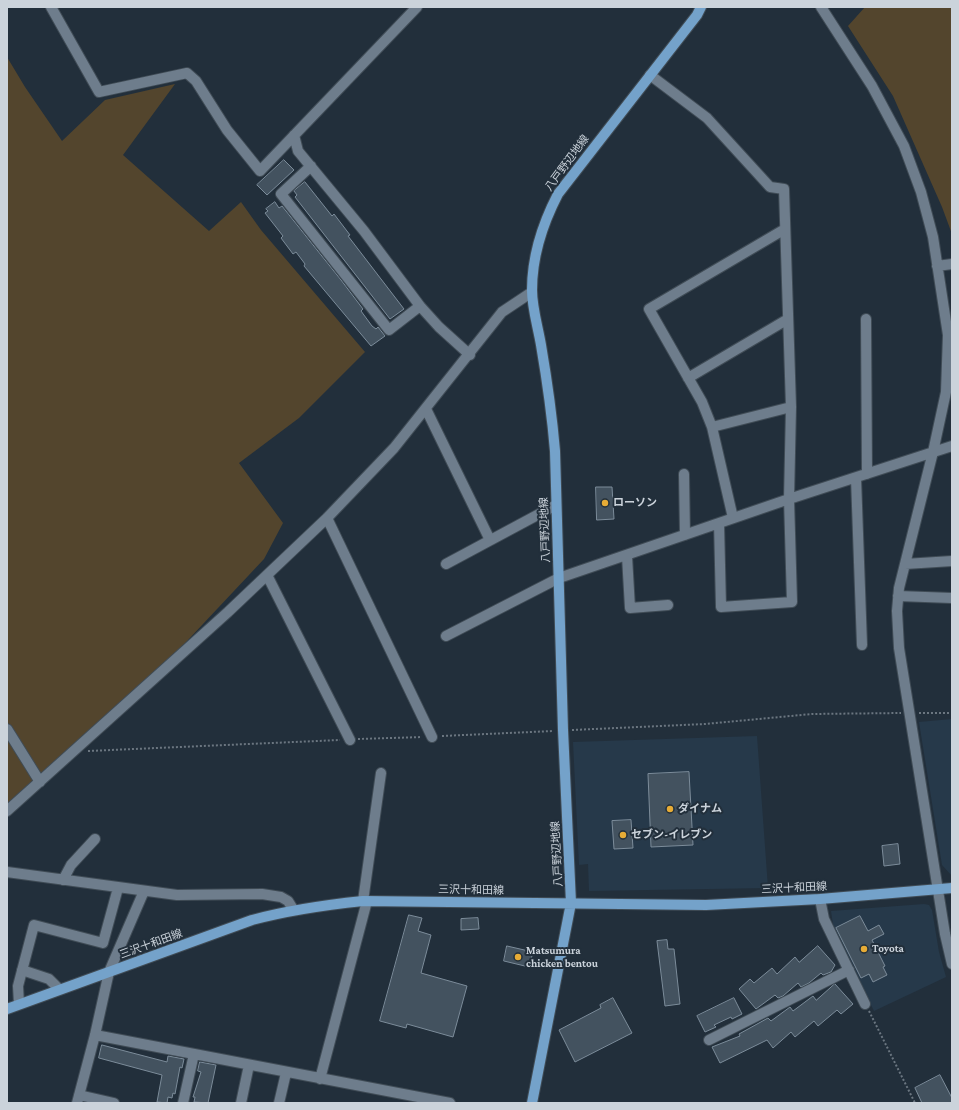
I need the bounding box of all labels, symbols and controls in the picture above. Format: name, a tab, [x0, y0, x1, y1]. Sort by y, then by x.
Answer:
street label: 八戸野辺地線	[542, 132, 592, 194]
place label: ローソン	[613, 496, 657, 510]
street label: 八戸野辺地線	[537, 497, 553, 563]
marker: ローソン	[600, 498, 610, 508]
place label: ダイナム	[678, 802, 722, 816]
marker: ダイナム	[665, 804, 675, 814]
street label: 八戸野辺地線	[549, 821, 565, 887]
place label: セブン-イレブン	[631, 828, 712, 842]
marker: セブン-イレブン	[618, 830, 628, 840]
street label: 三沢十和田線	[761, 880, 827, 896]
street label: 三沢十和田線	[438, 883, 504, 897]
street label: 三沢十和田線	[118, 927, 184, 961]
place label: Toyota	[872, 942, 904, 956]
place label: Matsumura chicken bentou	[526, 944, 598, 970]
marker: Toyota	[859, 944, 869, 954]
marker: Matsumura chicken bentou	[513, 952, 523, 962]

